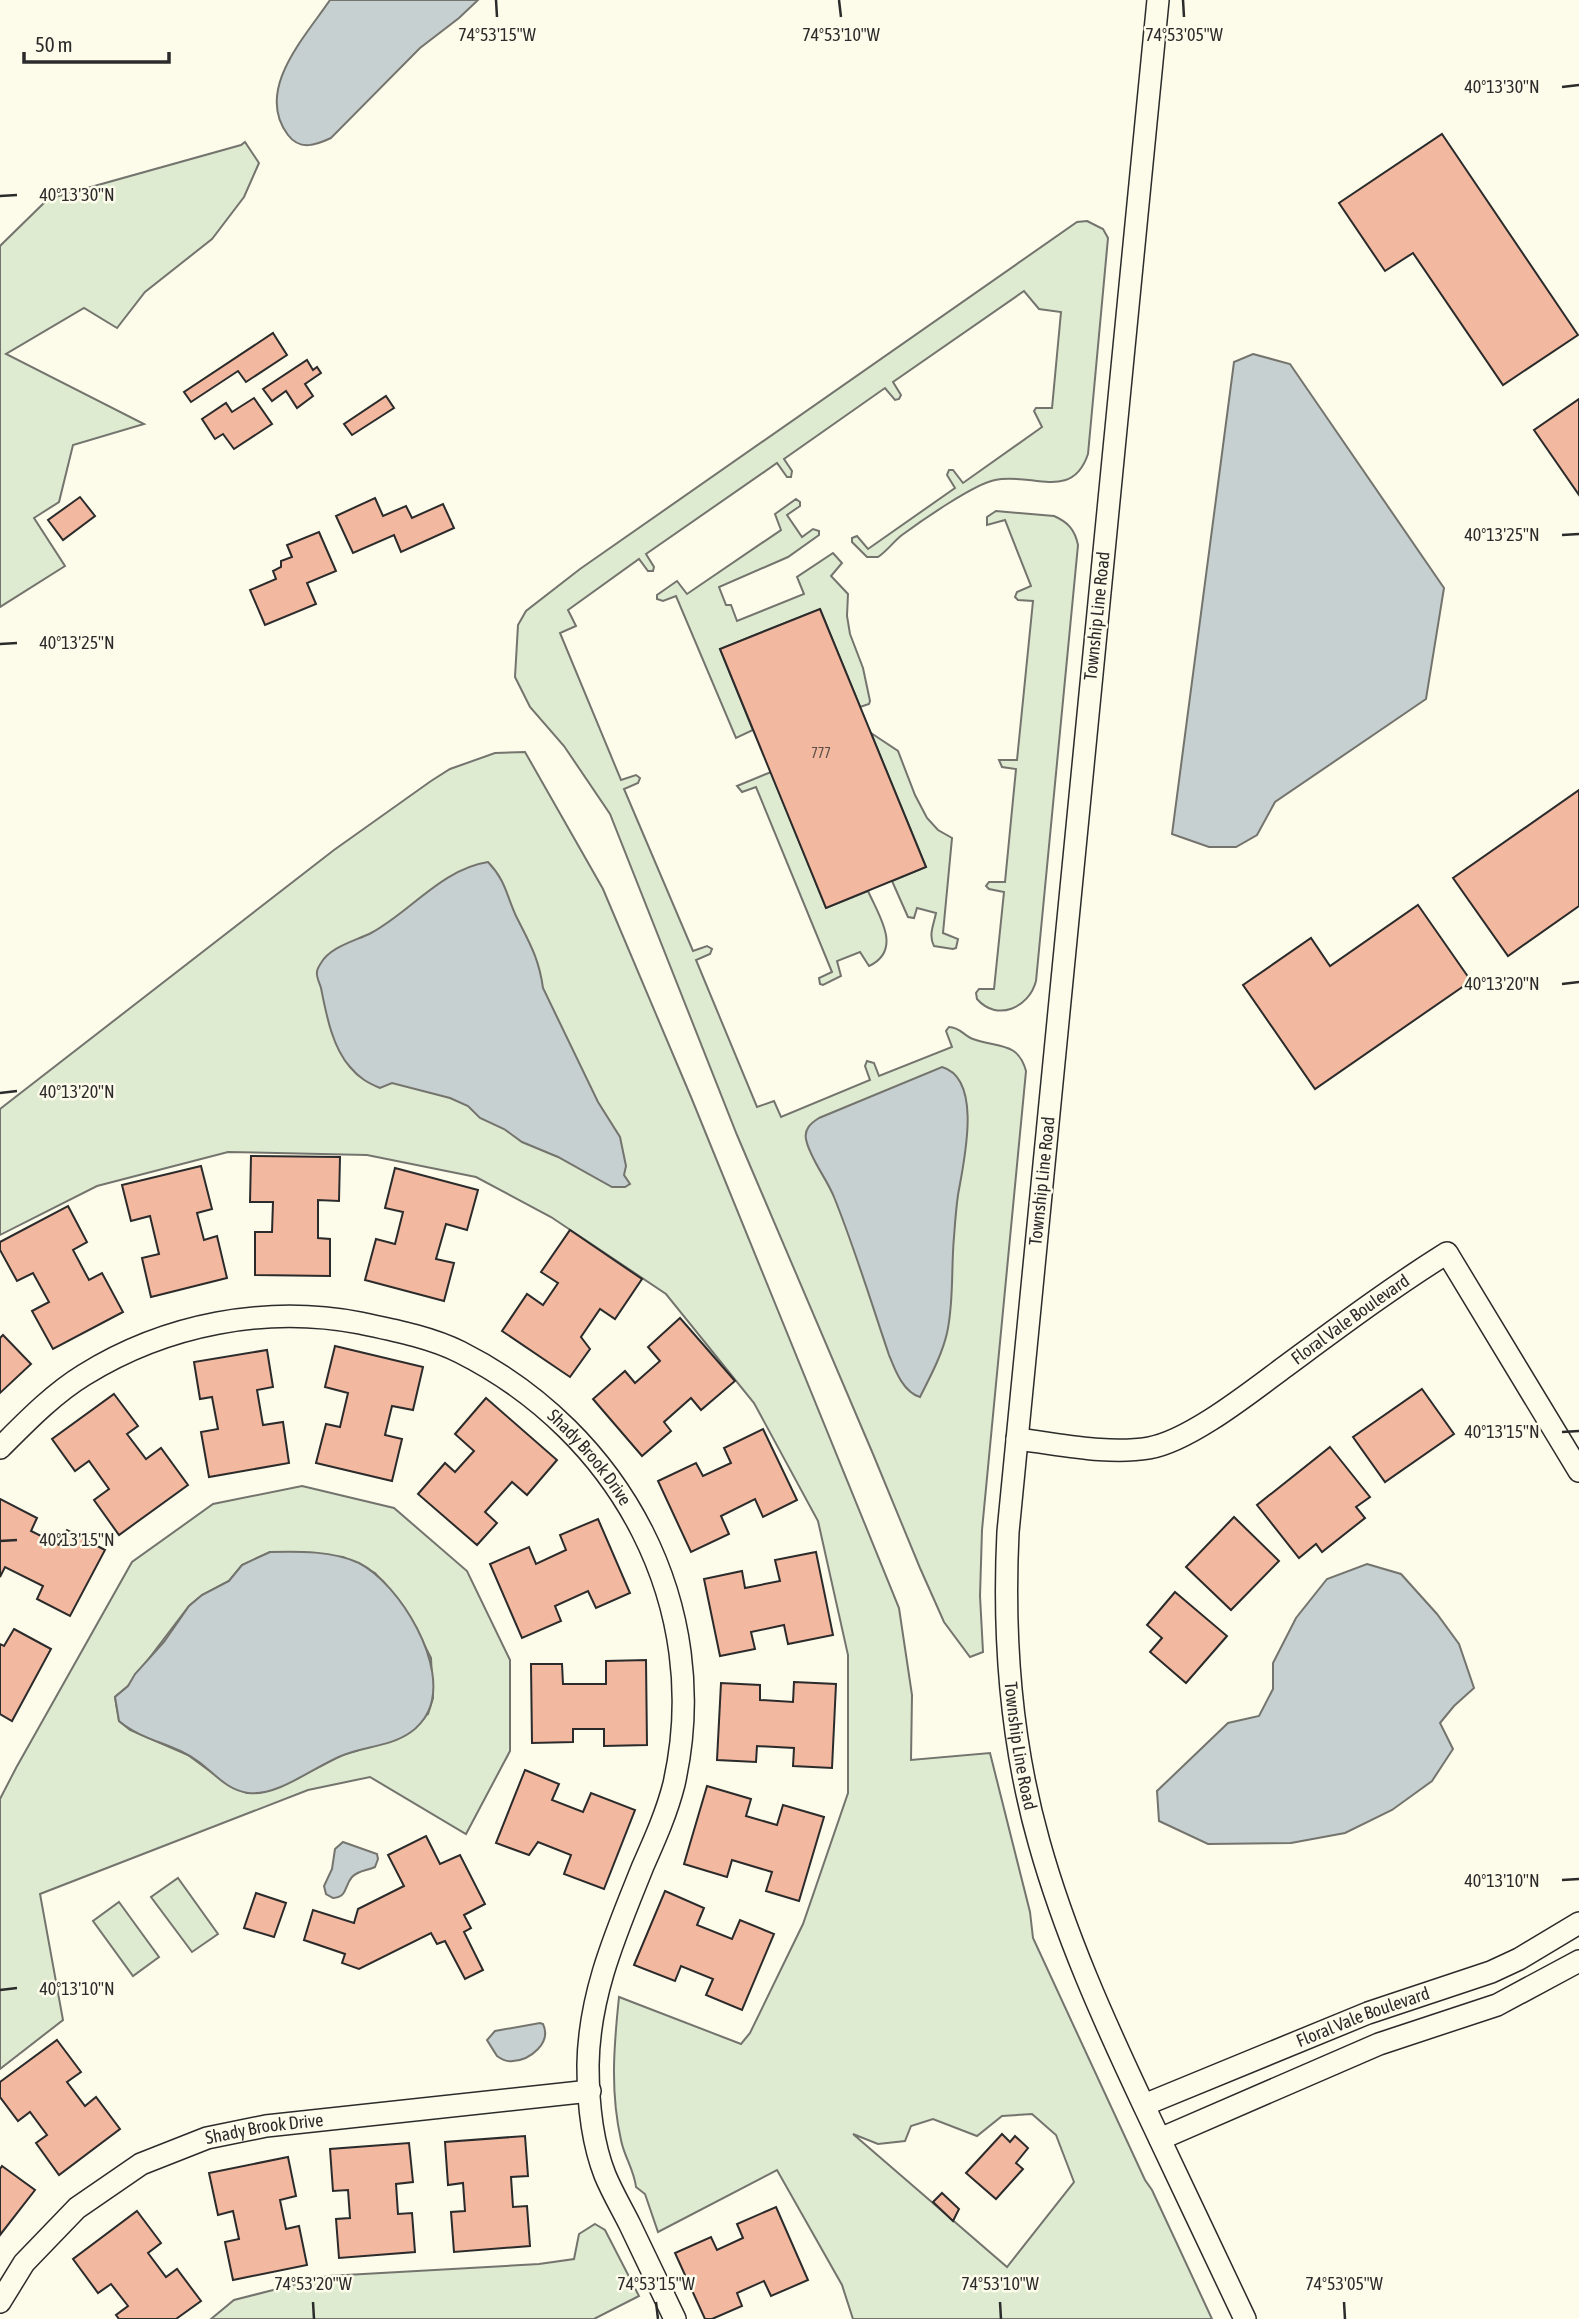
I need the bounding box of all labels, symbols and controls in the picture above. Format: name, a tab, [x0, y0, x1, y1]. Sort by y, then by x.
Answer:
scale bar	[24, 21, 170, 65]
text: 74°53'15"W	[458, 24, 536, 45]
text: 74°53'10"W	[802, 24, 880, 45]
text: 74°53'05"W	[1145, 24, 1223, 45]
text: 50 m	[35, 32, 73, 56]
text: 40°13'30"N	[1464, 76, 1540, 97]
text: 40°13'30"N	[39, 184, 115, 205]
text: 40°13'25"N	[1464, 524, 1540, 545]
street label: Township Line Road	[1079, 550, 1114, 682]
text: 40°13'25"N	[39, 632, 115, 653]
house number: 777	[811, 745, 831, 761]
text: 40°13'20"N	[1464, 973, 1540, 994]
text: 40°13'20"N	[39, 1081, 115, 1102]
street label: Township Line Road	[1024, 1115, 1059, 1247]
street label: Floral Vale Boulevard	[1287, 1270, 1413, 1369]
street label: Shady Brook Drive	[543, 1405, 636, 1509]
text: 40°13'15"N	[1464, 1421, 1540, 1442]
text: 40°13'15"N	[39, 1529, 115, 1550]
street label: Township Line Road	[1001, 1681, 1041, 1812]
text: 40°13'10"N	[1464, 1870, 1540, 1891]
text: 40°13'10"N	[39, 1978, 115, 1999]
street label: Floral Vale Boulevard	[1293, 1982, 1432, 2051]
street label: Shady Brook Drive	[203, 2109, 324, 2148]
text: 74°53'20"W	[274, 2273, 352, 2294]
text: 74°53'15"W	[617, 2273, 695, 2294]
text: 74°53'10"W	[961, 2273, 1039, 2294]
text: 74°53'05"W	[1305, 2273, 1383, 2294]

